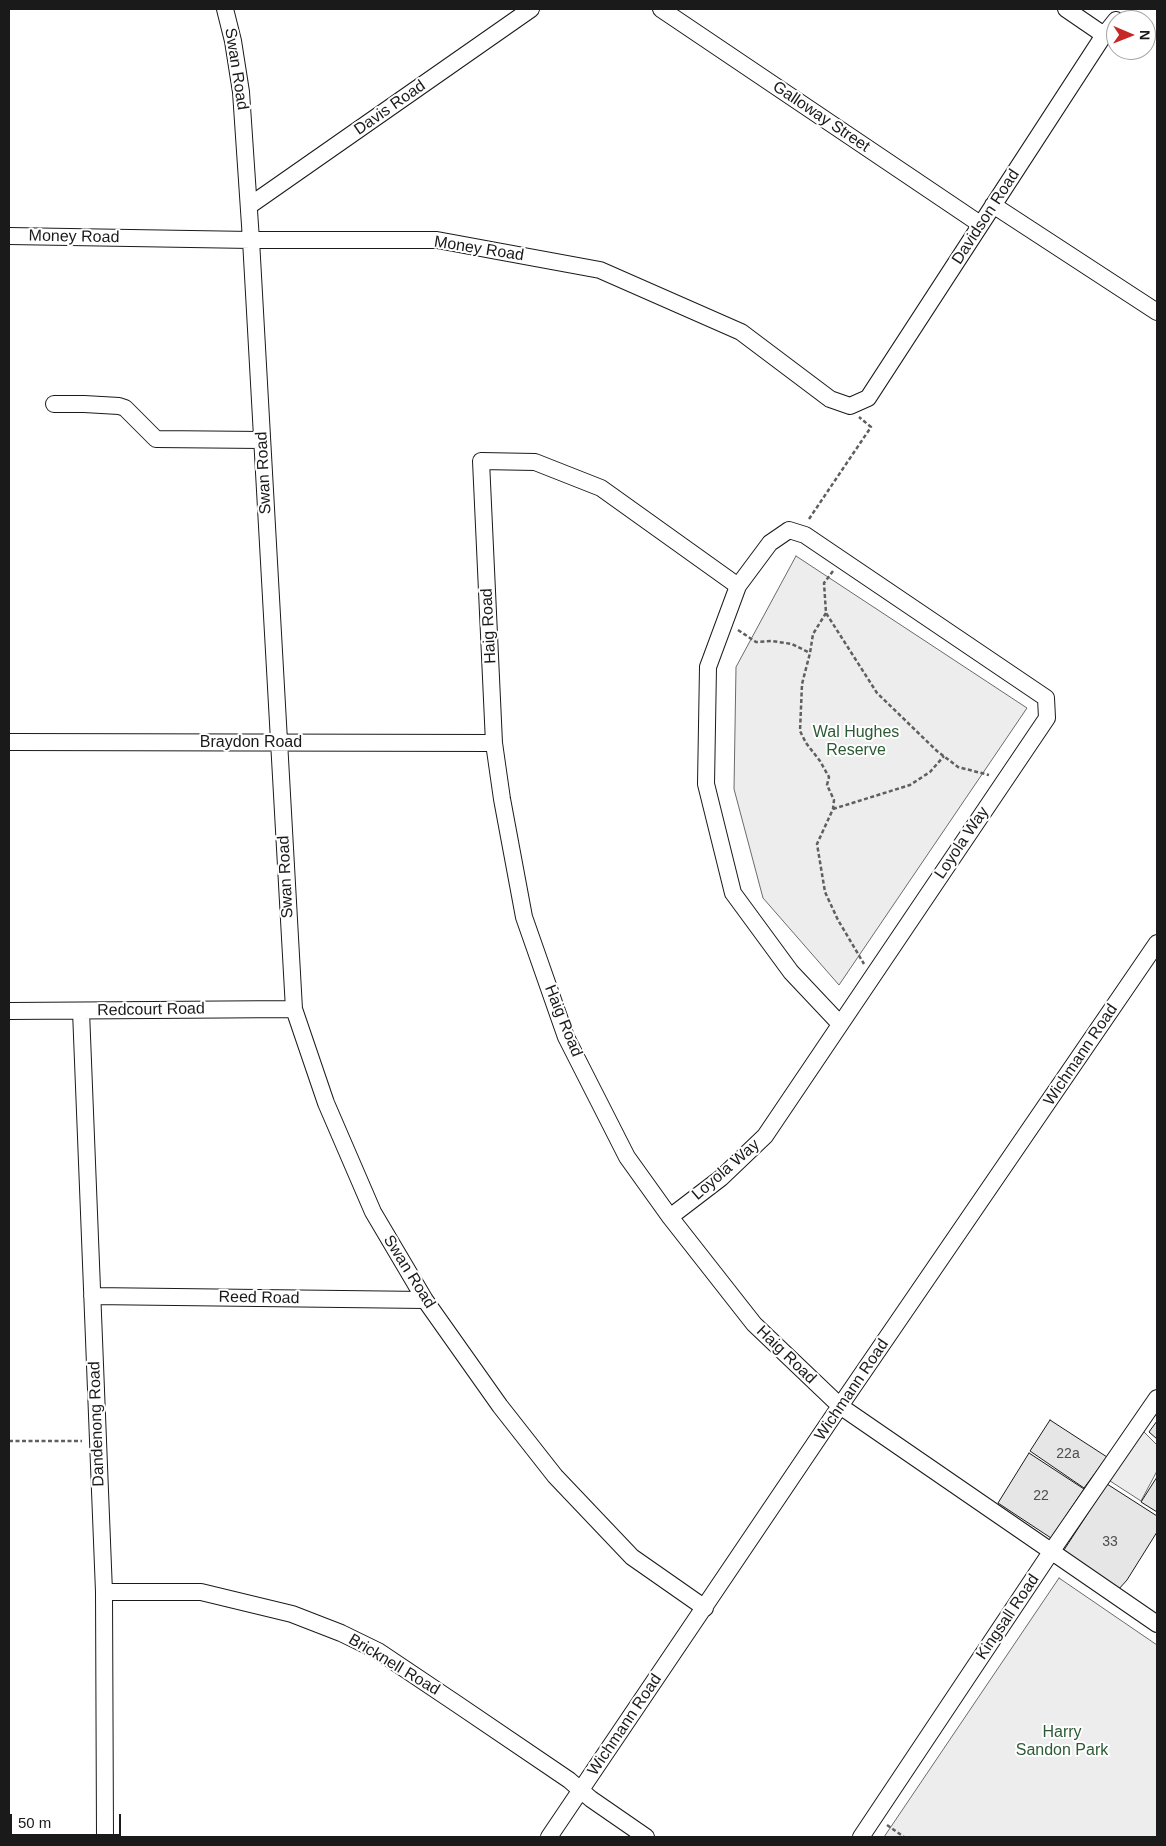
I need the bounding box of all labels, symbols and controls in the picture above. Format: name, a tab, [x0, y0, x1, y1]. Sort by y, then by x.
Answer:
north arrow	[1106, 10, 1156, 60]
street label: Swan Road	[220, 27, 252, 111]
text: N	[1137, 30, 1153, 40]
street label: Davis Road	[351, 76, 429, 140]
street label: Galloway Street	[769, 77, 873, 157]
street label: Davidson Road	[948, 166, 1024, 268]
street label: Money Road	[28, 227, 120, 247]
street label: Money Road	[433, 232, 525, 266]
street label: Swan Road	[252, 431, 276, 515]
street label: Haig Road	[477, 588, 501, 664]
park label: Wal Hughes Reserve	[813, 723, 899, 761]
street label: Braydon Road	[200, 733, 302, 753]
street label: Loyola Way	[931, 803, 993, 883]
street label: Swan Road	[274, 835, 298, 919]
street label: Haig Road	[540, 982, 586, 1060]
street label: Redcourt Road	[97, 999, 205, 1021]
street label: Wichmann Road	[1040, 1001, 1122, 1109]
street label: Loyola Way	[688, 1136, 764, 1204]
street label: Swan Road	[379, 1232, 439, 1312]
street label: Reed Road	[218, 1288, 300, 1308]
street label: Haig Road	[752, 1322, 820, 1388]
street label: Wichmann Road	[811, 1336, 893, 1444]
street label: Dandenong Road	[85, 1361, 109, 1487]
house number: 22a	[1056, 1446, 1080, 1462]
house number: 22	[1033, 1488, 1049, 1504]
house number: 33	[1102, 1534, 1118, 1550]
street label: Kingsall Road	[972, 1571, 1044, 1663]
street label: Bricknell Road	[345, 1630, 443, 1700]
street label: Wichmann Road	[584, 1671, 666, 1779]
park label: Harry Sandon Park	[1016, 1723, 1108, 1761]
scale bar	[12, 1804, 124, 1836]
text: 50 m	[18, 1814, 51, 1831]

